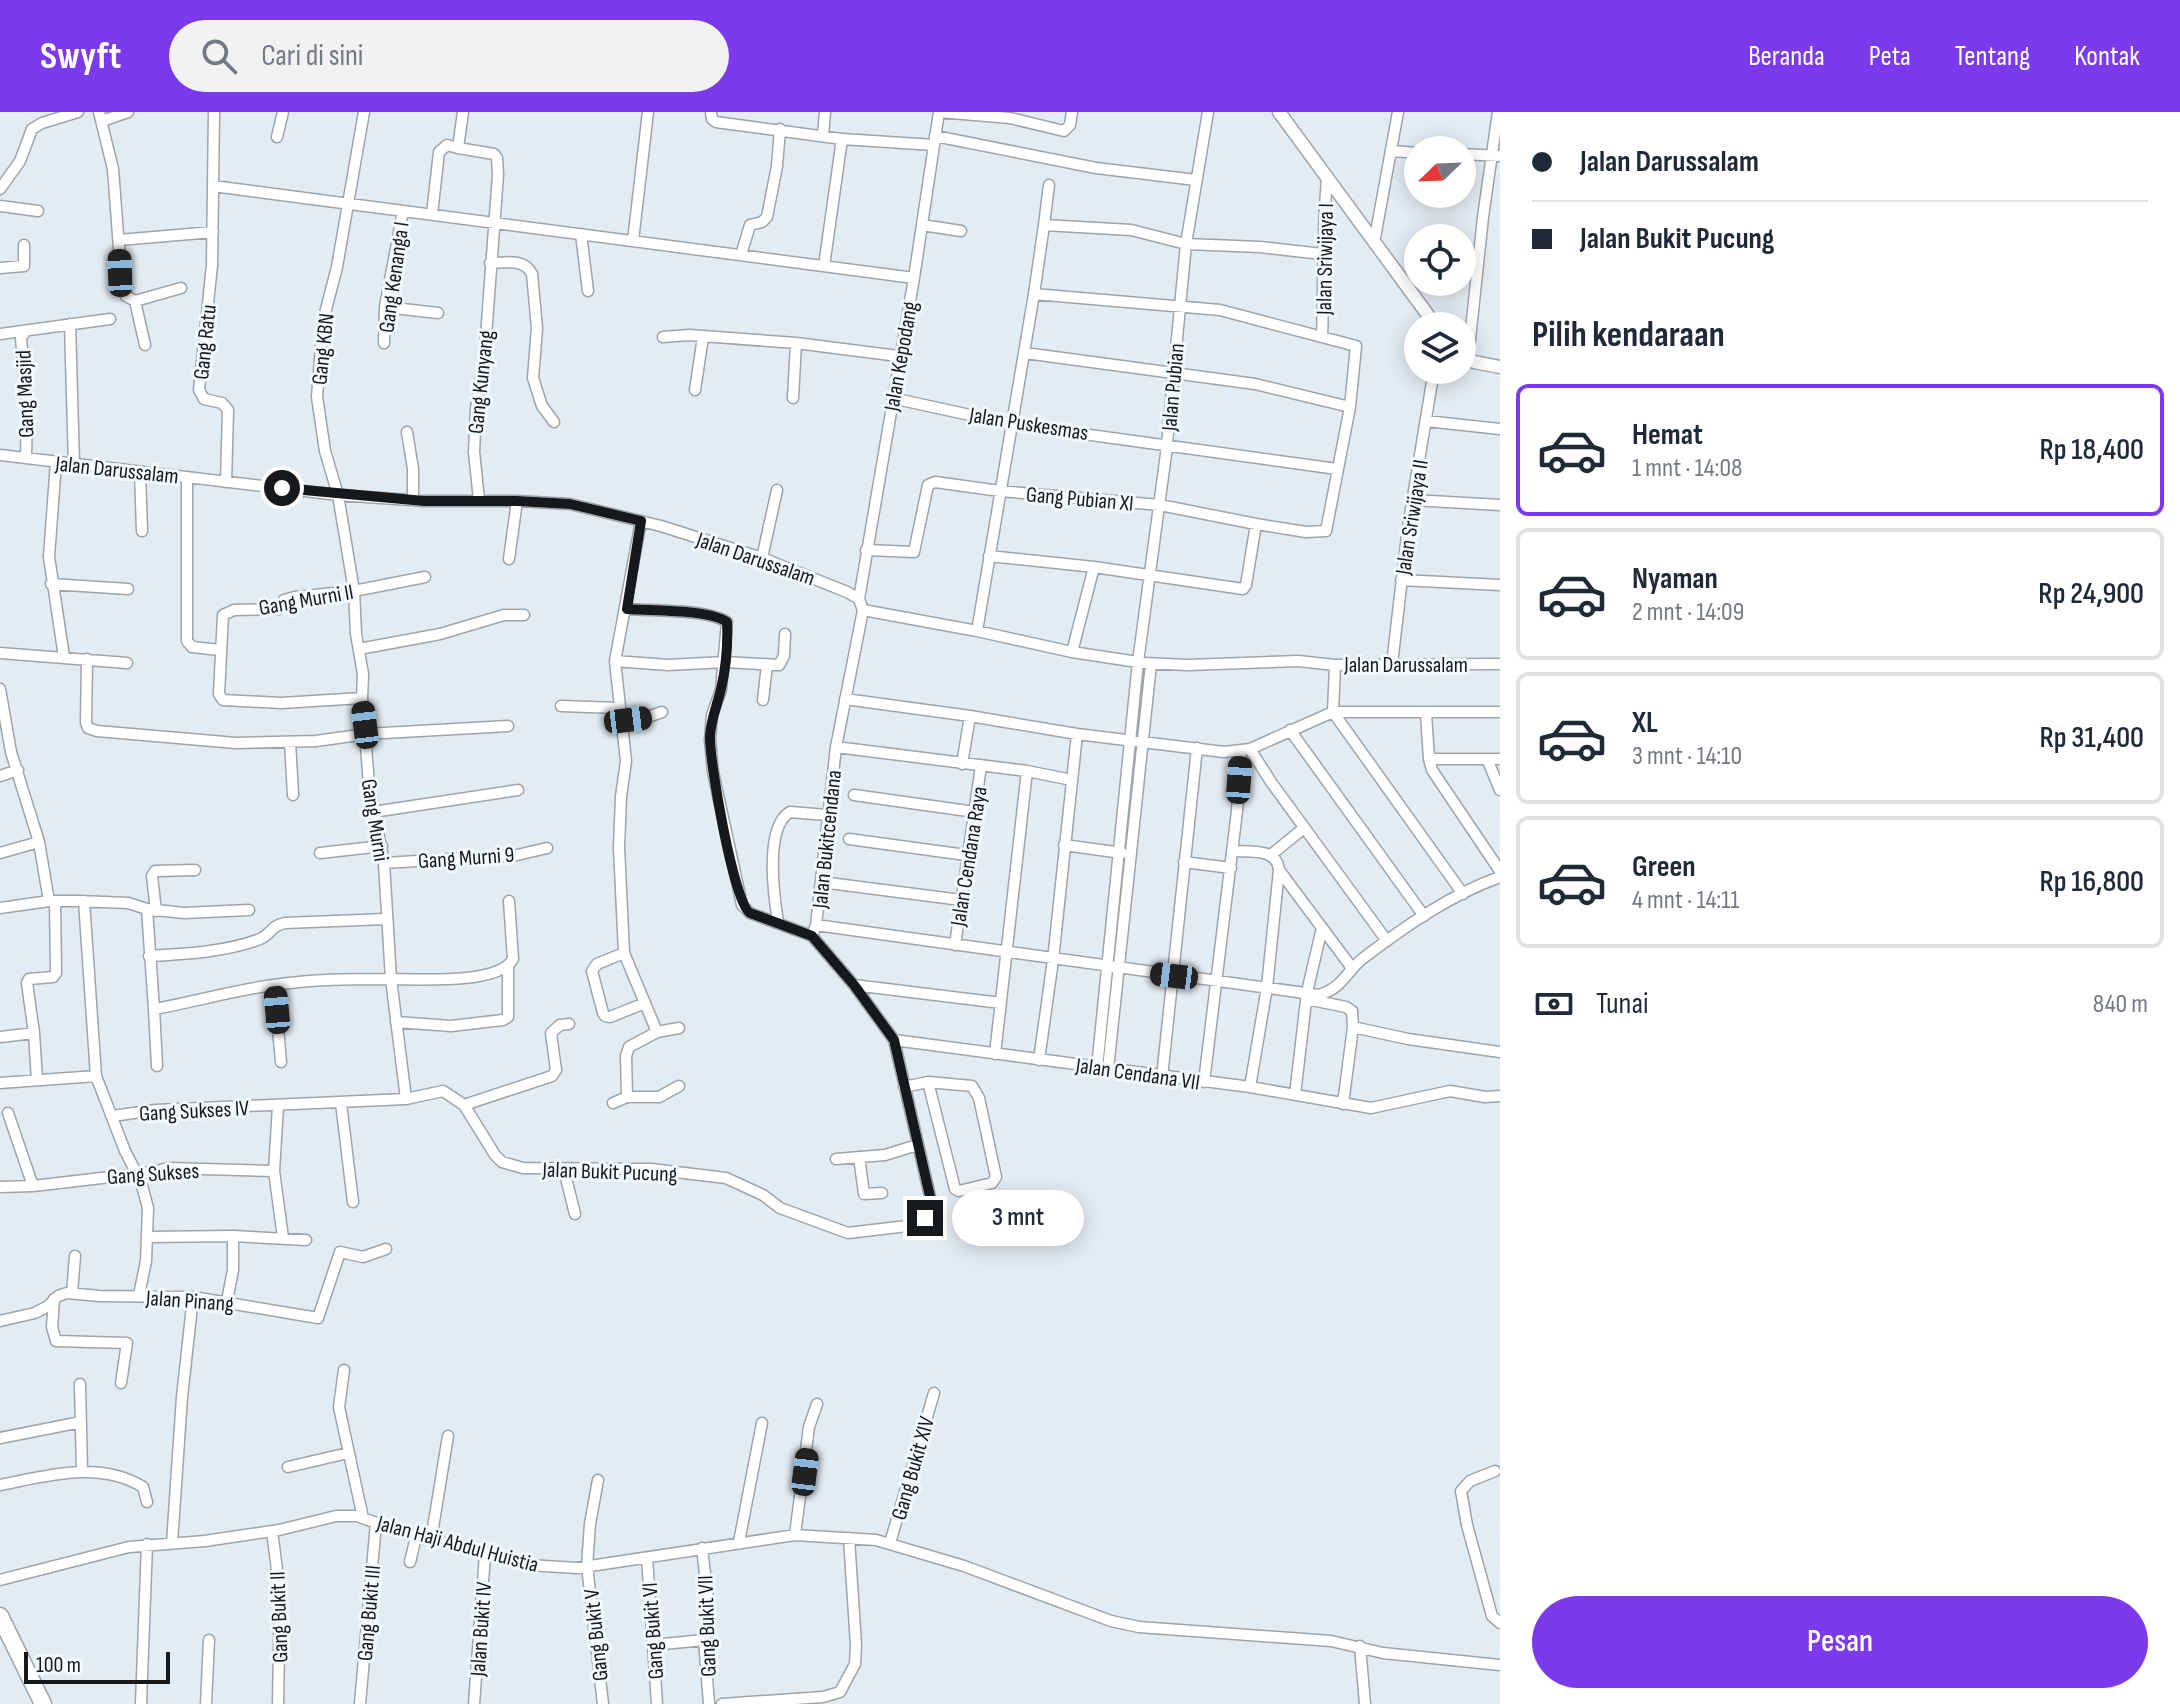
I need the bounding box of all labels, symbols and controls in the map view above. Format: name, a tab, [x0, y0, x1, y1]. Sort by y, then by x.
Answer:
search box	[169, 20, 729, 92]
text: Swyft	[40, 34, 121, 79]
icon: search	[197, 34, 241, 78]
text: Cari di sini	[261, 38, 363, 74]
text: Beranda	[1748, 40, 1825, 73]
text: Peta	[1869, 40, 1911, 73]
text: Tentang	[1955, 40, 2030, 73]
text: Kontak	[2074, 40, 2140, 73]
north arrow	[1404, 136, 1476, 208]
map controls	[1404, 136, 1476, 384]
text: Jalan Darussalam	[1580, 144, 1759, 180]
street label: Jalan Sriwijaya I	[1311, 203, 1340, 316]
street label: Gang Kenanga I	[373, 220, 416, 334]
text: Jalan Bukit Pucung	[1580, 221, 1775, 257]
button: locate	[1404, 224, 1476, 296]
car	[107, 249, 133, 297]
street label: Jalan Kepodang	[878, 299, 924, 414]
street label: Gang Ratu	[188, 303, 223, 381]
street label: Gang KBN	[306, 312, 341, 386]
button: layers	[1404, 312, 1476, 384]
text: Pilih kendaraan	[1532, 314, 1725, 357]
street label: Gang Kunyang	[463, 329, 500, 435]
street label: Jalan Pubian	[1156, 342, 1191, 433]
street label: Gang Masjid	[10, 350, 41, 438]
street label: Jalan Puskesmas	[966, 402, 1090, 447]
icon: car	[1536, 414, 1608, 486]
text: Hemat	[1632, 417, 1703, 453]
text: Rp 18,400	[2039, 432, 2144, 468]
street label: Jalan Darussalam	[53, 450, 180, 490]
text: 1 mnt · 14:08	[1632, 453, 1742, 484]
street label: Jalan Sriwijaya II	[1390, 458, 1435, 578]
route start	[264, 470, 300, 506]
street label: Gang Pubian XI	[1025, 481, 1135, 518]
street label: Jalan Darussalam	[692, 526, 818, 592]
icon: car	[1536, 558, 1608, 630]
text: Nyaman	[1632, 561, 1718, 597]
text: Rp 24,900	[2038, 576, 2144, 612]
street label: Gang Murni II	[257, 579, 356, 622]
text: 2 mnt · 14:09	[1632, 597, 1744, 628]
street label: Jalan Darussalam	[1343, 652, 1468, 679]
car	[350, 700, 380, 750]
icon: car	[1536, 702, 1608, 774]
car	[603, 705, 653, 735]
text: XL	[1632, 705, 1658, 741]
text: Rp 31,400	[2039, 720, 2144, 756]
text: 3 mnt · 14:10	[1632, 741, 1742, 772]
car	[1225, 755, 1253, 805]
street label: Jalan Bukitcendana	[807, 769, 848, 911]
street label: Gang Murni	[355, 777, 394, 863]
street label: Jalan Cendana Raya	[945, 784, 994, 929]
street label: Gang Murni 9	[417, 842, 515, 875]
icon: car	[1536, 846, 1608, 918]
text: Green	[1632, 849, 1696, 885]
text: Rp 16,800	[2039, 864, 2144, 900]
text: 4 mnt · 14:11	[1632, 885, 1739, 916]
car	[1149, 961, 1199, 991]
icon: cash	[1532, 982, 1576, 1026]
car	[263, 985, 291, 1035]
text: Tunai	[1596, 986, 1649, 1022]
text: 840 m	[2093, 989, 2148, 1020]
street label: Jalan Cendana VII	[1073, 1052, 1202, 1097]
street label: Gang Sukses IV	[138, 1095, 250, 1128]
street label: Jalan Bukit Pucung	[541, 1157, 678, 1188]
street label: Gang Sukses	[106, 1158, 200, 1191]
callout: 3 mnt	[953, 1190, 1085, 1246]
route end	[907, 1200, 943, 1236]
text: 3 mnt	[992, 1202, 1044, 1233]
street label: Jalan Pinang	[144, 1285, 235, 1318]
street label: Gang Bukit XIV	[886, 1413, 941, 1523]
car	[790, 1447, 820, 1497]
street label: Jalan Haji Abdul Huistia	[373, 1510, 541, 1579]
street label: Gang Bukit III	[352, 1564, 387, 1662]
street label: Gang Bukit II	[264, 1571, 295, 1663]
street label: Gang Bukit VII	[692, 1575, 723, 1677]
street label: Jalan Bukit IV	[465, 1581, 498, 1678]
street label: Gang Bukit VI	[637, 1582, 670, 1680]
street label: Gang Bukit V	[578, 1587, 615, 1682]
button: Pesan	[1532, 1596, 2148, 1688]
scale bar	[24, 1648, 170, 1684]
text: 100 m	[36, 1652, 81, 1679]

